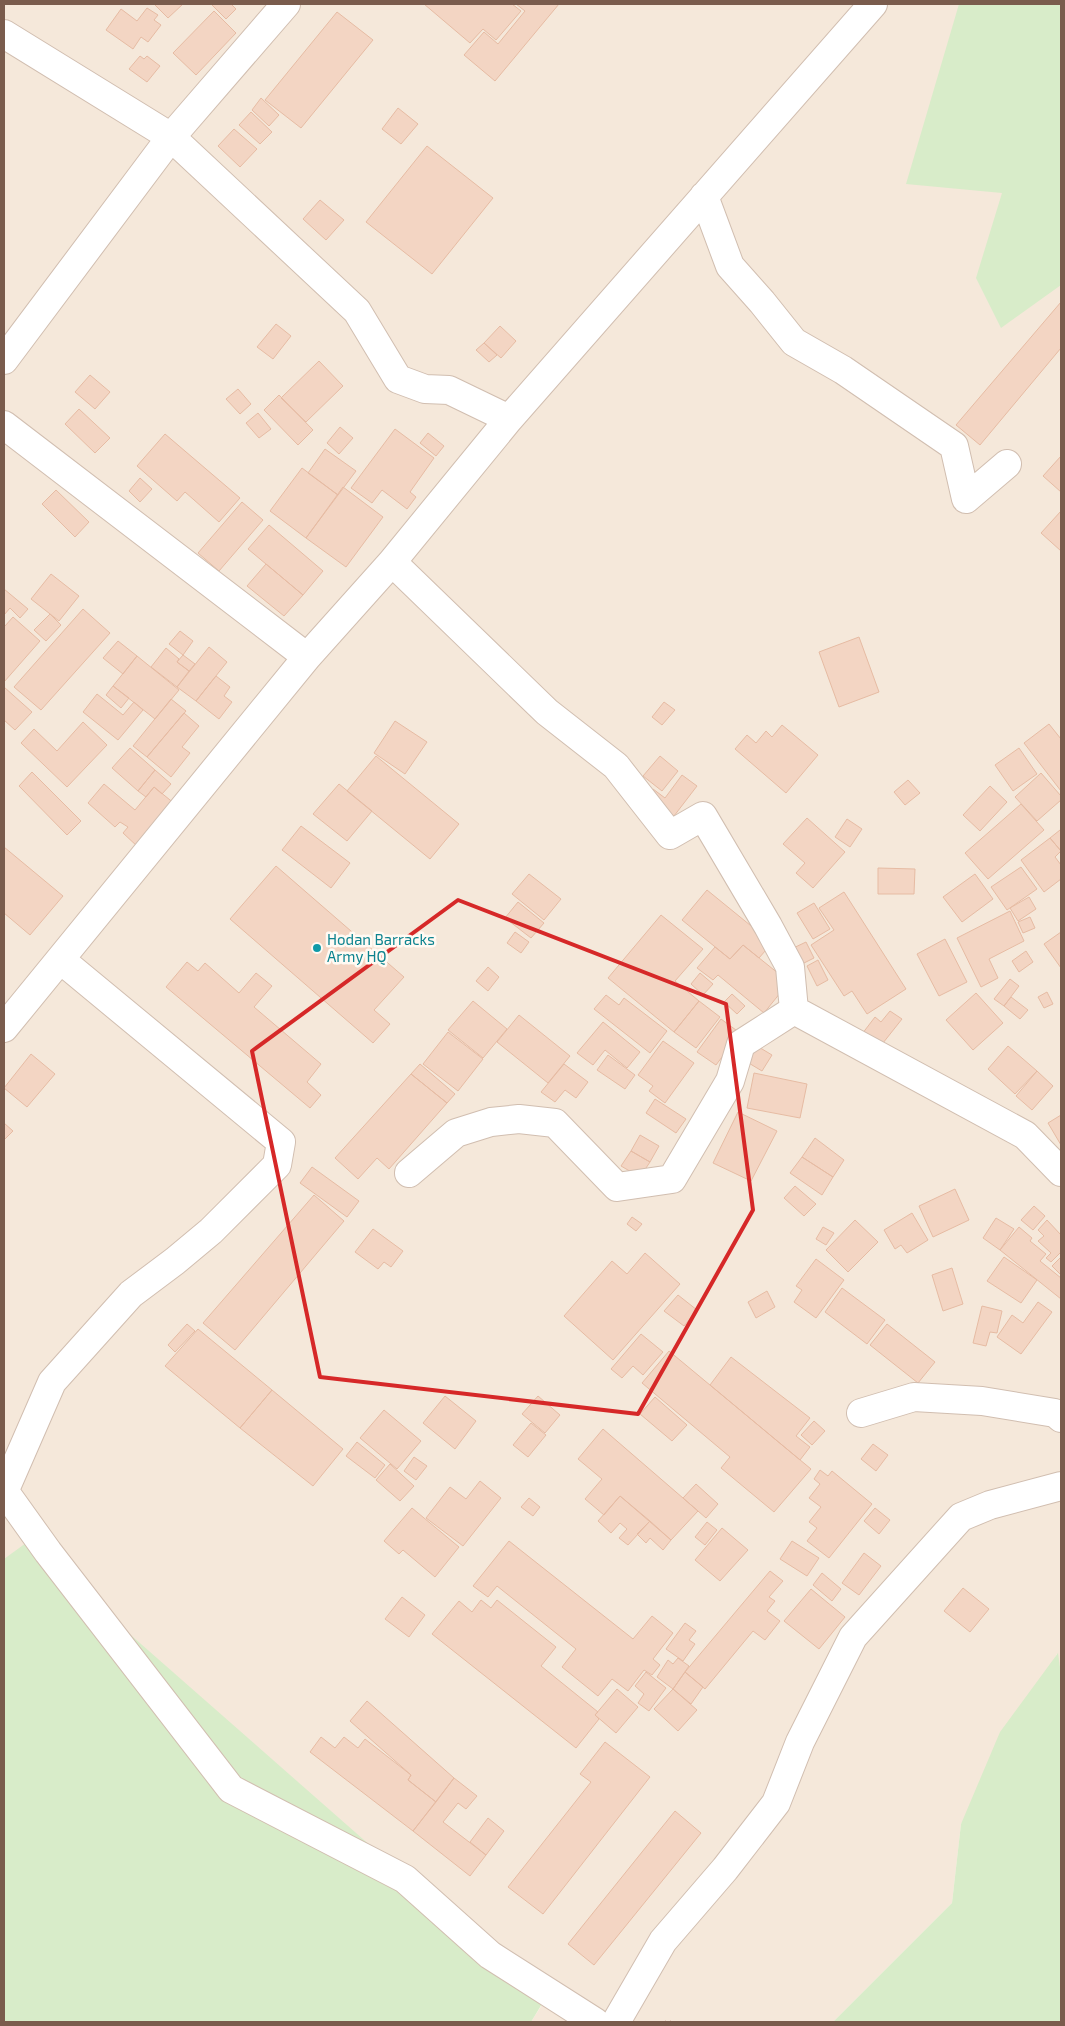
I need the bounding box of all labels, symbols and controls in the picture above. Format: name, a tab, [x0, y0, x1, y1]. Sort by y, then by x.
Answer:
place label: Hodan Barracks Army HQ	[327, 930, 435, 966]
marker: Hodan Barracks Army HQ	[311, 942, 323, 954]

